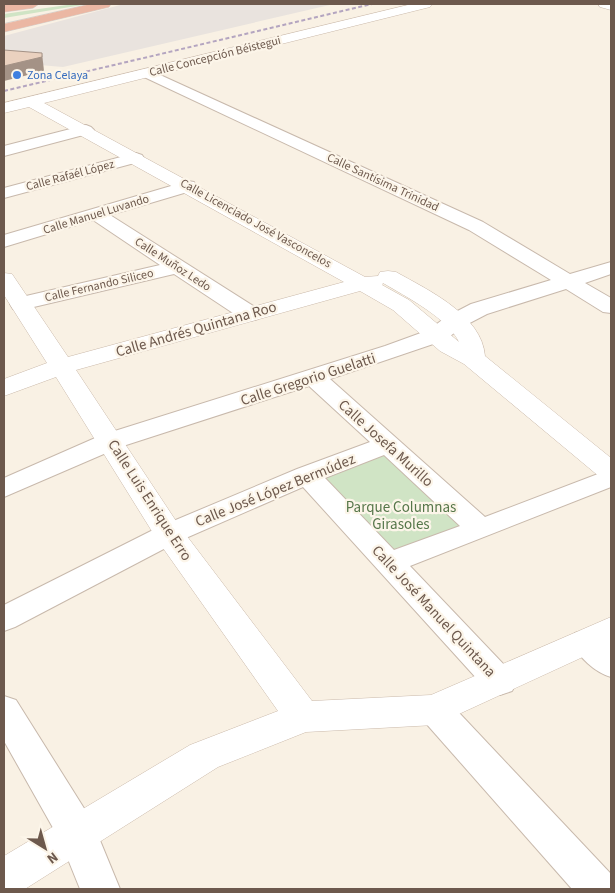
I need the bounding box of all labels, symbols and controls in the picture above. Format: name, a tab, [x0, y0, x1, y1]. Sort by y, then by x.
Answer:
street label: Calle Concepción Béistegui	[148, 32, 283, 81]
place label: Zona Celaya	[27, 67, 88, 84]
marker: Zona Celaya	[11, 69, 23, 81]
street label: Calle Santísima Trinidad	[324, 149, 442, 216]
street label: Calle Rafaél López	[24, 156, 116, 195]
street label: Calle Licenciado José Vasconcelos	[177, 175, 334, 272]
street label: Calle Manuel Luvando	[41, 190, 151, 239]
street label: Calle Muñoz Ledo	[131, 233, 214, 295]
street label: Calle Fernando Siliceo	[43, 265, 155, 306]
street label: Calle Andrés Quintana Roo	[113, 296, 279, 363]
street label: Calle Gregorio Guelatti	[238, 348, 378, 411]
street label: Calle Josefa Murillo	[333, 395, 438, 492]
street label: Calle Luis Enrique Erro	[102, 436, 197, 565]
street label: Calle José López Bermúdez	[192, 449, 358, 532]
park label: Parque Columnas Girasoles	[346, 497, 456, 535]
street label: Calle José Manuel Quintana	[367, 541, 500, 682]
north arrow	[20, 823, 70, 873]
text: N	[42, 847, 62, 868]

